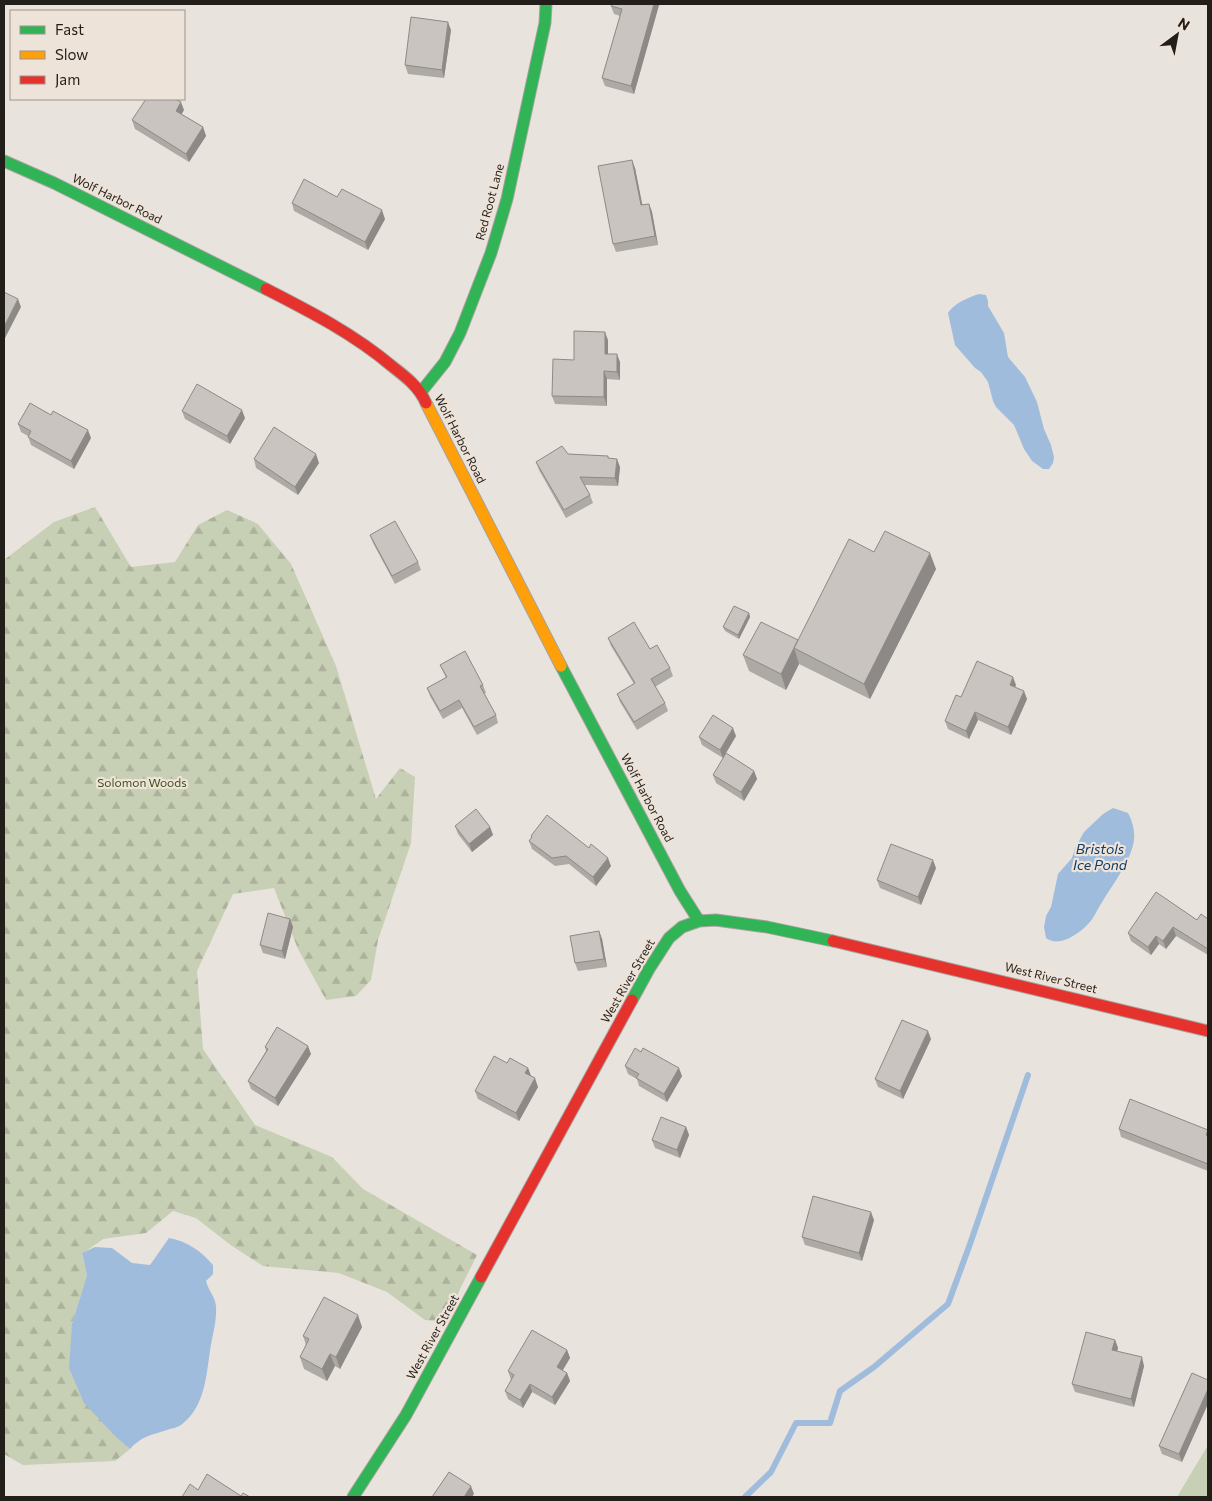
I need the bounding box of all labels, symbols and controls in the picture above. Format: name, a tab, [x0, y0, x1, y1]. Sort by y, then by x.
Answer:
legend	[10, 10, 185, 100]
north arrow	[1152, 10, 1202, 60]
text: N	[1175, 14, 1193, 34]
text: Fast	[55, 20, 84, 38]
text: Slow	[55, 45, 88, 63]
text: Jam	[55, 70, 80, 88]
street label: Red Root Lane	[472, 162, 506, 242]
street label: Wolf Harbor Road	[70, 170, 165, 226]
street label: Wolf Harbor Road	[432, 392, 489, 485]
street label: Wolf Harbor Road	[619, 751, 677, 844]
park label: Solomon Woods	[97, 775, 187, 789]
water label: Bristols Ice Pond	[1073, 840, 1128, 873]
street label: West River Street	[597, 936, 657, 1025]
street label: West River Street	[1004, 959, 1099, 995]
street label: West River Street	[403, 1292, 461, 1381]

